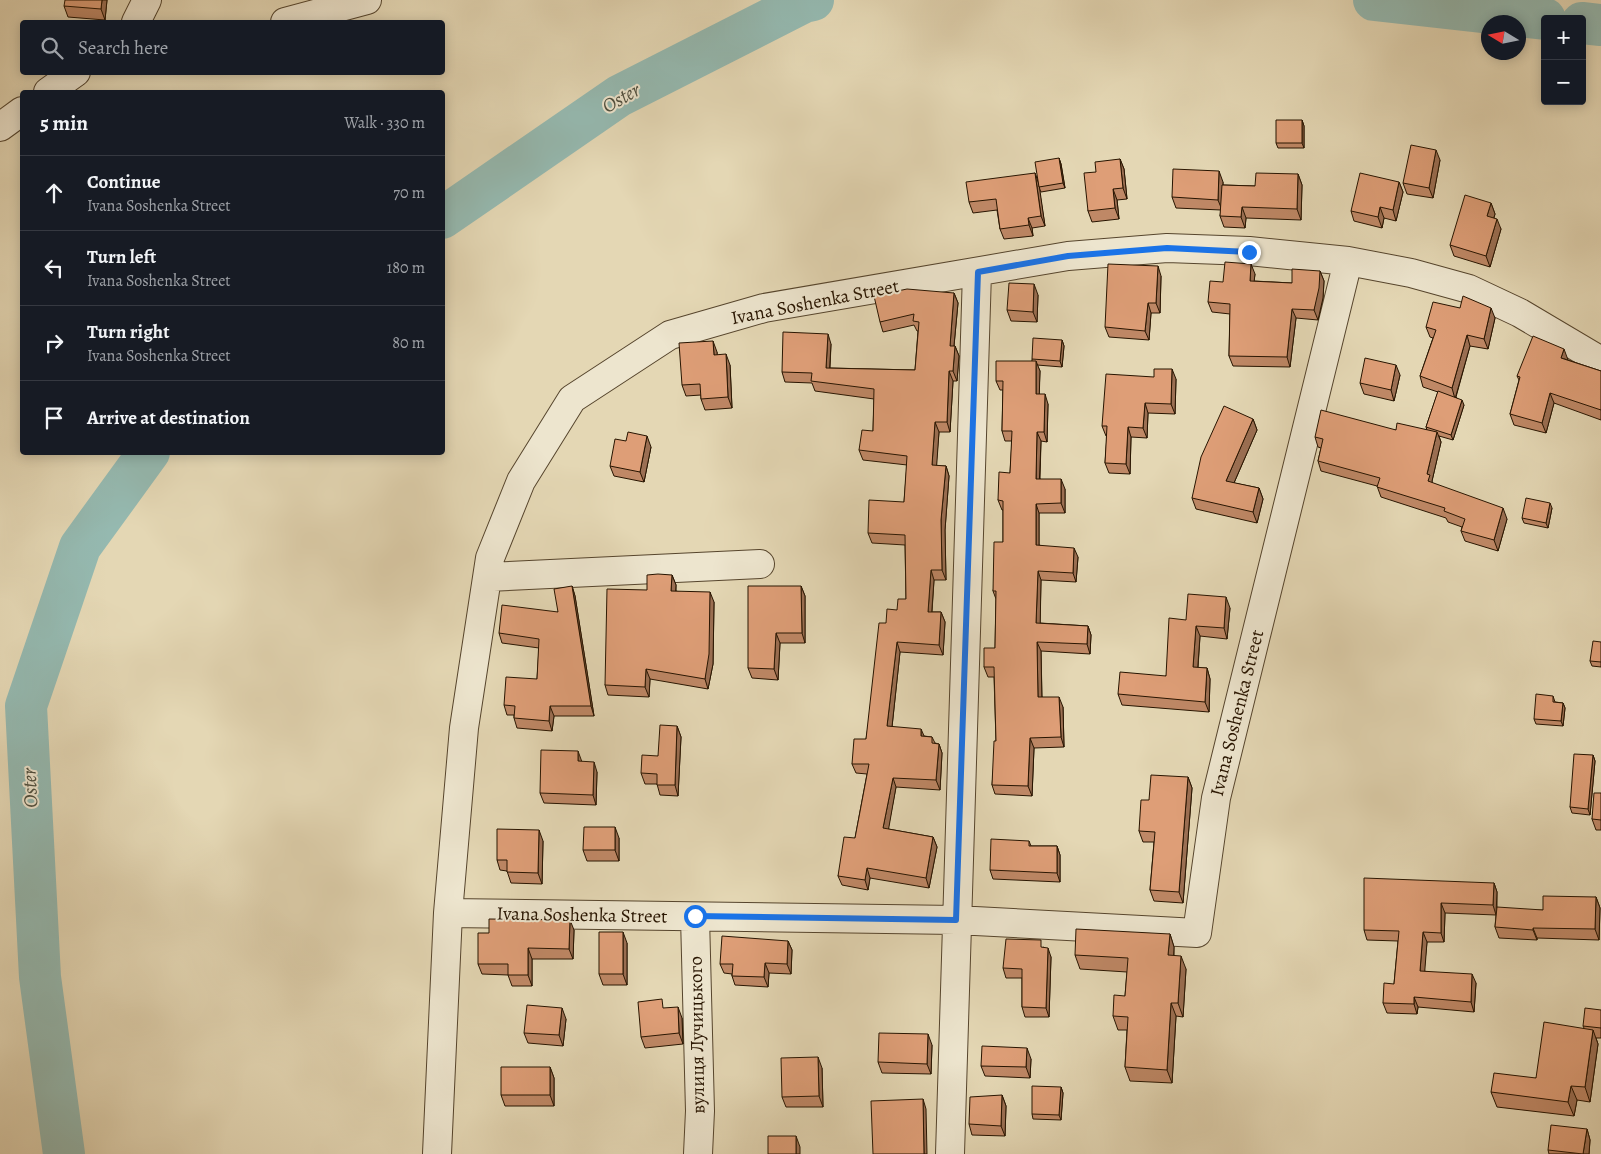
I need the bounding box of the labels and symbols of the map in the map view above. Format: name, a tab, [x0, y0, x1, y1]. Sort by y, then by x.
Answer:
north arrow	[1481, 15, 1526, 60]
water label: Oster	[597, 76, 646, 120]
route end	[1238, 241, 1261, 264]
street label: Ivana Soshenka Street	[729, 273, 901, 331]
street label: Ivana Soshenka Street	[1204, 627, 1270, 799]
water label: Oster	[15, 766, 45, 809]
street label: Ivana Soshenka Street	[496, 901, 668, 929]
route start	[684, 905, 707, 928]
street label: вулиця Лучицького	[683, 956, 711, 1114]

